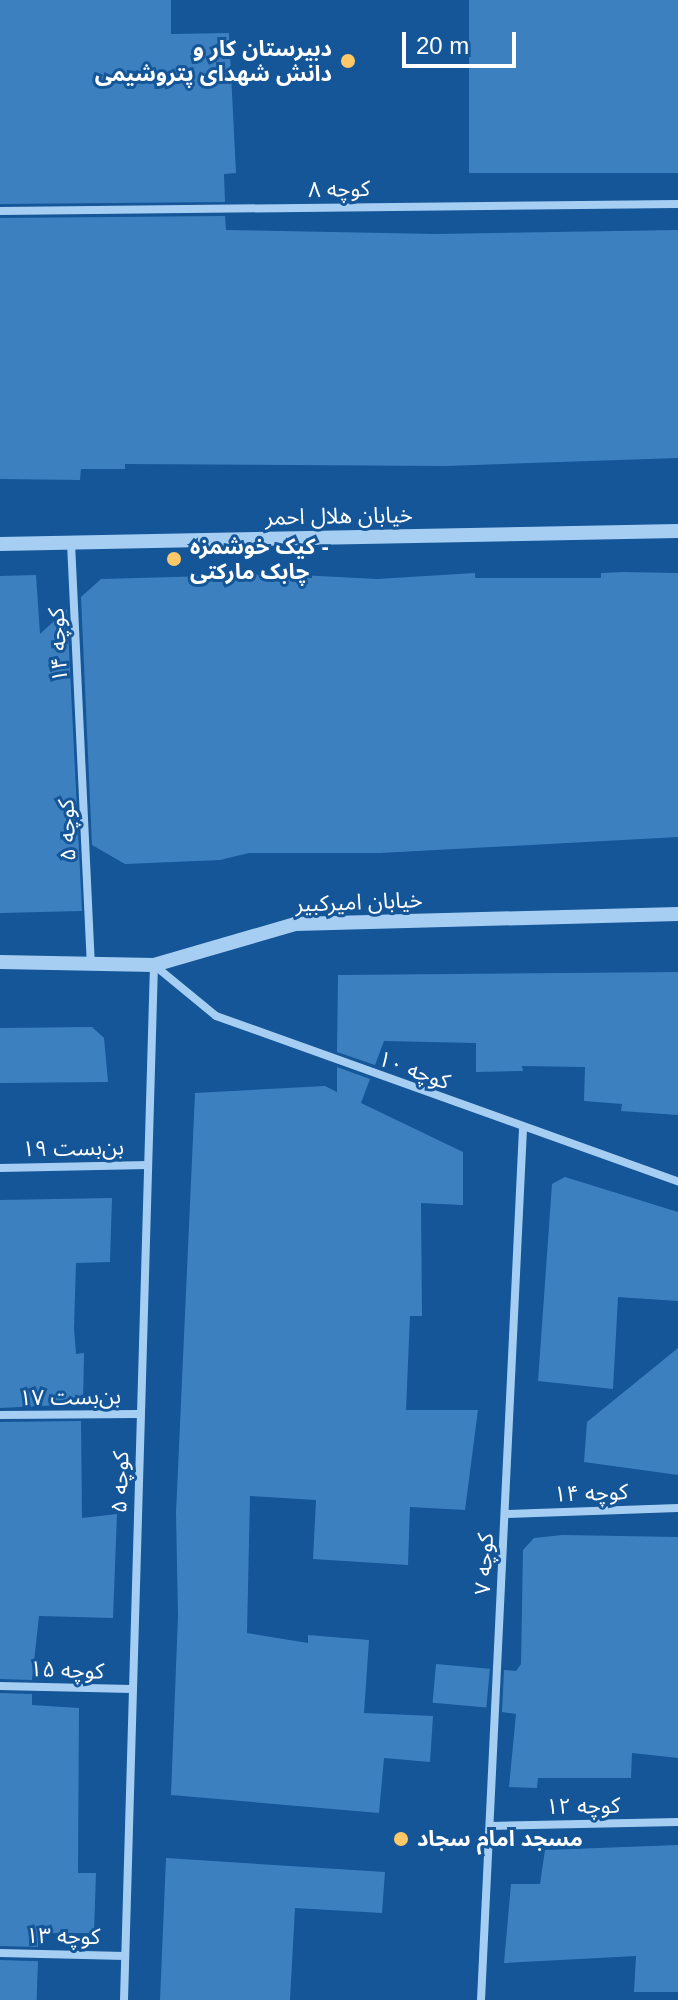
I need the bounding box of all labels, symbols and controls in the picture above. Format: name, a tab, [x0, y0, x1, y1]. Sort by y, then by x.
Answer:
scale bar	[406, 16, 520, 66]
text: 20 m	[416, 32, 469, 59]
place label: دبیرستان کار و دانش شهدای پتروشیمی	[95, 35, 332, 86]
marker: دبیرستان کار و دانش شهدای پتروشیمی	[339, 52, 357, 70]
street label: کوچه ۸	[308, 175, 370, 203]
street label: خیابان هلال احمر	[265, 502, 413, 530]
place label: کیک خوشمزه - چابک مارکتی	[190, 533, 329, 584]
marker: کیک خوشمزه - چابک مارکتی	[165, 550, 183, 568]
street label: کوچه ۱۴	[43, 607, 73, 683]
street label: کوچه ۵	[53, 799, 81, 861]
street label: خیابان امیرکبیر	[295, 887, 423, 917]
street label: کوچه ۱۰	[375, 1045, 453, 1095]
street label: بن‌بست ۱۹	[22, 1134, 124, 1162]
street label: بن‌بست ۱۷	[19, 1383, 121, 1411]
street label: کوچه ۵	[106, 1451, 134, 1513]
street label: کوچه ۱۴	[553, 1479, 629, 1507]
street label: کوچه ۷	[469, 1532, 499, 1596]
street label: کوچه ۱۵	[29, 1656, 105, 1684]
street label: کوچه ۱۲	[546, 1792, 620, 1820]
place label: مسجد امام سجاد	[417, 1826, 583, 1852]
marker: مسجد امام سجاد	[392, 1830, 410, 1848]
street label: کوچه ۱۳	[26, 1922, 100, 1950]

